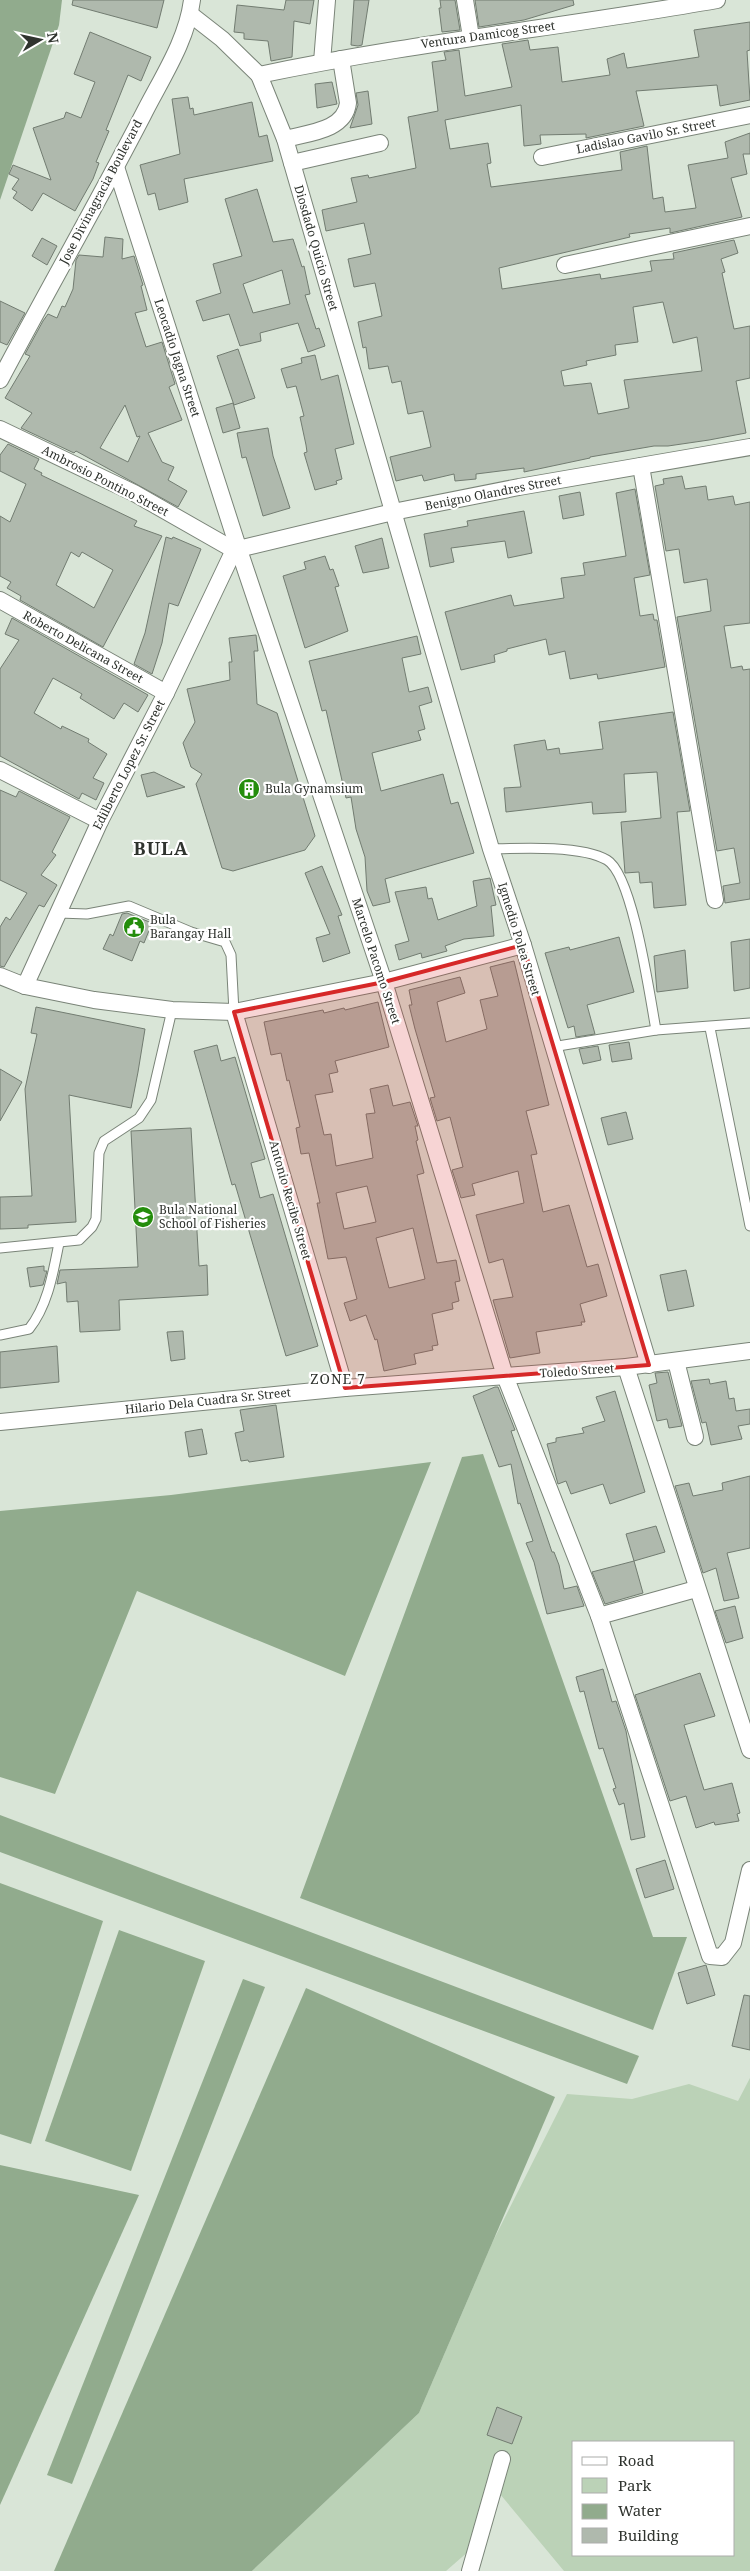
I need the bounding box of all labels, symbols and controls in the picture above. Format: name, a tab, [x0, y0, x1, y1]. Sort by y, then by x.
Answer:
north arrow	[15, 15, 65, 65]
street label: Ventura Damicog Street	[420, 17, 556, 52]
text: N	[43, 31, 64, 45]
street label: Ladislao Gavilo Sr. Street	[575, 114, 717, 157]
street label: Jose Divinagracia Boulevard	[55, 116, 146, 268]
street label: Diosdado Quicio Street	[290, 183, 343, 313]
street label: Leocadio Jagna Street	[150, 297, 205, 419]
street label: Ambrosio Pontino Street	[39, 441, 172, 520]
street label: Benigno Olandres Street	[423, 471, 563, 514]
street label: Roberto Delicana Street	[20, 606, 146, 687]
street label: Edilberto Lopez Sr. Street	[88, 697, 169, 833]
building icon: Bula Gynamsium	[237, 777, 261, 801]
place label: Bula Gynamsium	[265, 780, 363, 797]
district label: BULA	[134, 836, 188, 860]
street label: Igmedio Polea Street	[494, 880, 545, 998]
street label: Marcelo Pacomo Street	[348, 896, 405, 1026]
place label: Bula Barangay Hall	[150, 911, 231, 942]
public building icon: Bula Barangay Hall	[122, 915, 146, 939]
street label: Antonio Recibe Street	[265, 1138, 316, 1262]
place label: Bula National School of Fisheries	[159, 1201, 266, 1232]
school or university icon: Bula National School of Fisheries	[131, 1205, 155, 1229]
street label: Toledo Street	[539, 1359, 615, 1382]
district label: ZONE 7	[310, 1369, 366, 1388]
street label: Hilario Dela Cuadra Sr. Street	[124, 1383, 292, 1418]
legend	[572, 2441, 735, 2556]
text: Road	[618, 2450, 654, 2470]
text: Park	[618, 2475, 652, 2495]
text: Water	[618, 2500, 661, 2520]
text: Building	[618, 2525, 679, 2545]

